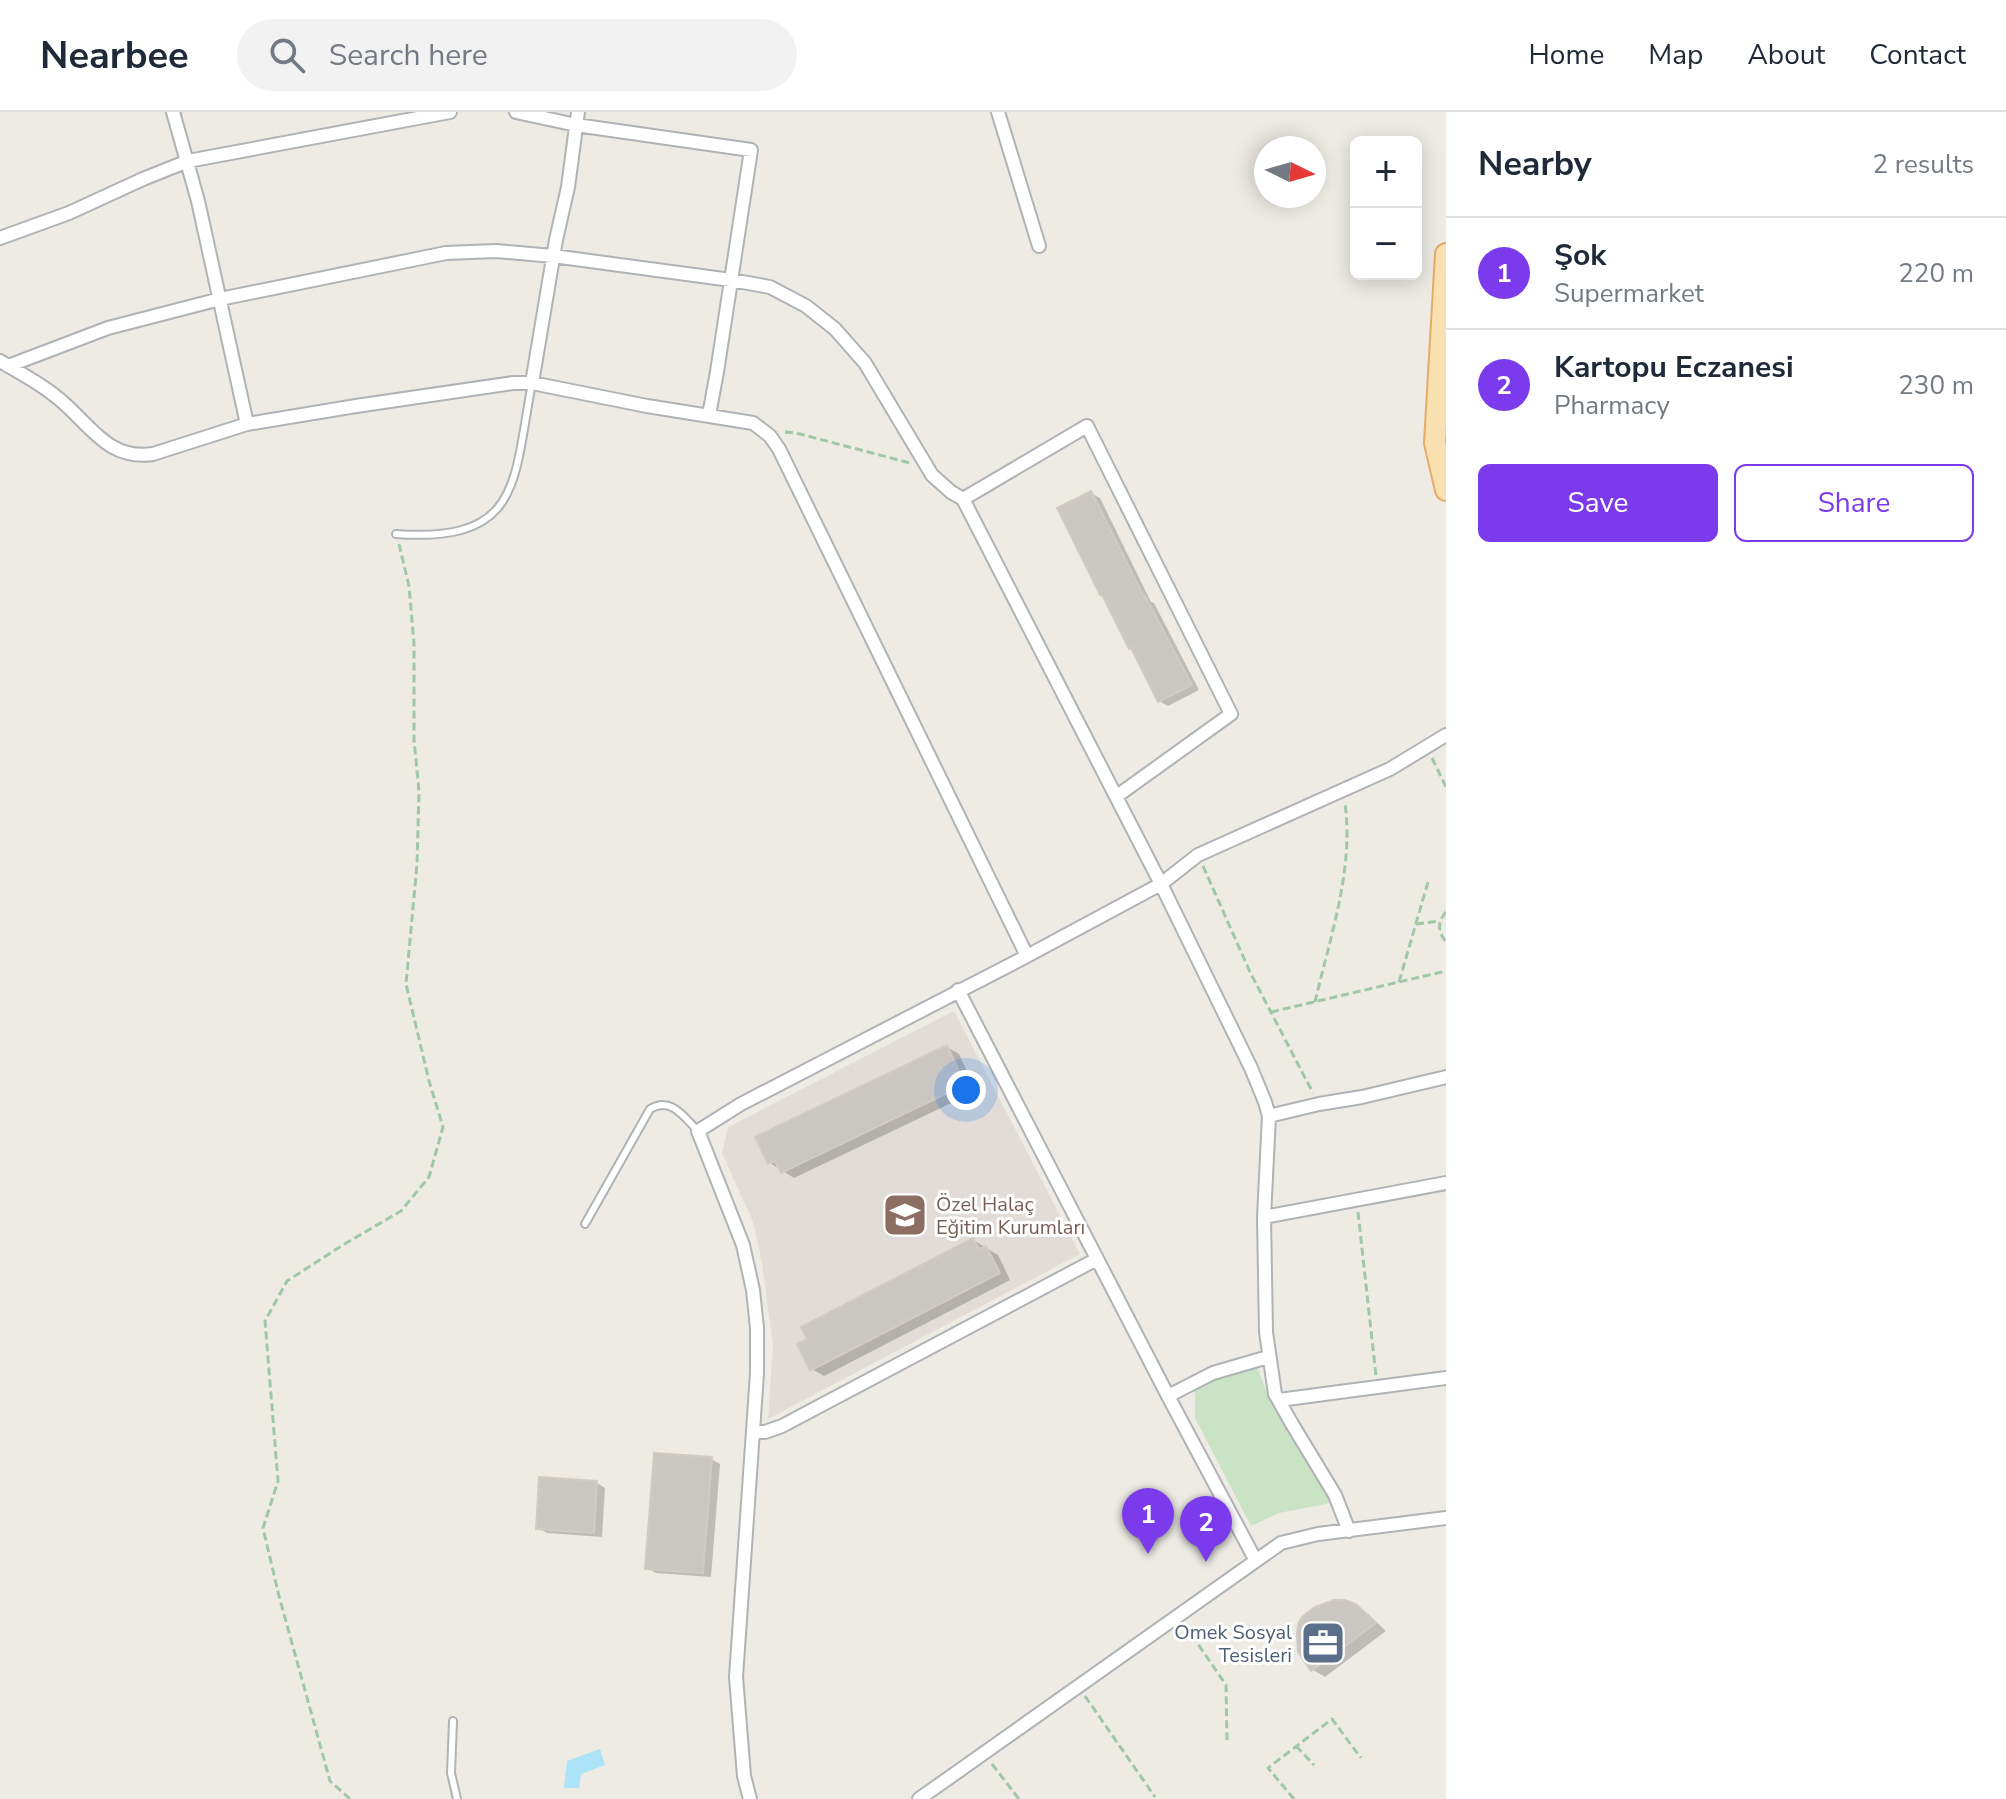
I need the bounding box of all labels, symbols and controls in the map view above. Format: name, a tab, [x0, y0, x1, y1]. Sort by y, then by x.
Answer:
search box	[237, 19, 797, 91]
text: Nearbee	[40, 30, 189, 81]
icon: search	[265, 33, 309, 77]
text: Search here	[329, 35, 488, 76]
text: Home	[1529, 36, 1604, 74]
text: Map	[1648, 36, 1703, 74]
text: About	[1747, 36, 1825, 74]
text: Contact	[1869, 36, 1966, 74]
north arrow	[1254, 136, 1326, 208]
map controls	[1350, 136, 1422, 280]
button: +	[1350, 136, 1422, 208]
text: Nearby	[1478, 141, 1592, 187]
text: 2 results	[1873, 147, 1974, 182]
button: −	[1350, 208, 1422, 280]
text: Şok	[1554, 235, 1606, 276]
text: 1	[1496, 256, 1512, 291]
text: 220 m	[1898, 256, 1974, 291]
text: Supermarket	[1554, 276, 1704, 311]
text: Kartopu Eczanesi	[1554, 347, 1794, 388]
text: 2	[1496, 368, 1512, 403]
text: 230 m	[1898, 368, 1974, 403]
text: Pharmacy	[1554, 388, 1670, 423]
button: Save	[1478, 464, 1718, 542]
button: Share	[1734, 464, 1974, 542]
your location	[946, 1070, 986, 1110]
school or university icon: Özel Halaç Eğitim Kurumları	[881, 1191, 929, 1239]
place label: Özel Halaç Eğitim Kurumları	[936, 1191, 1085, 1241]
pin: 1	[1122, 1488, 1174, 1554]
pin: 2	[1180, 1496, 1232, 1562]
place label: Omek Sosyal Tesisleri	[1174, 1619, 1292, 1669]
office icon: Omek Sosyal Tesisleri	[1299, 1619, 1347, 1667]

